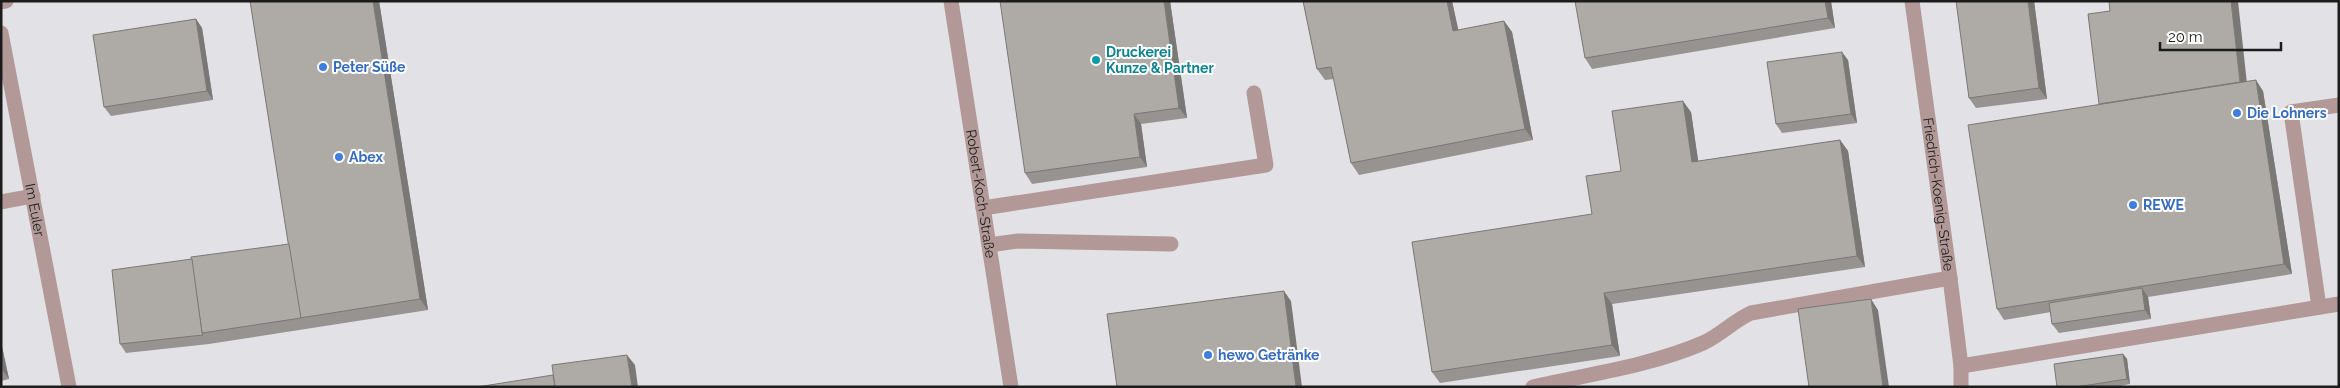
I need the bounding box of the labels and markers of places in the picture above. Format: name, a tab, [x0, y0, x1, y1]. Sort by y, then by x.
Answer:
place label: Druckerei Kunze & Partner	[1106, 44, 1214, 76]
marker: Druckerei Kunze & Partner	[1090, 54, 1102, 66]
place label: Peter Süße	[333, 59, 406, 75]
marker: Peter Süße	[317, 61, 329, 73]
place label: Die Lohners	[2247, 105, 2327, 121]
marker: Die Lohners	[2231, 107, 2243, 119]
place label: Abex	[349, 149, 383, 165]
marker: Abex	[333, 151, 345, 163]
place label: REWE	[2143, 197, 2184, 213]
marker: REWE	[2127, 199, 2139, 211]
place label: hewo Getränke	[1218, 347, 1320, 363]
marker: hewo Getränke	[1202, 349, 1214, 361]

